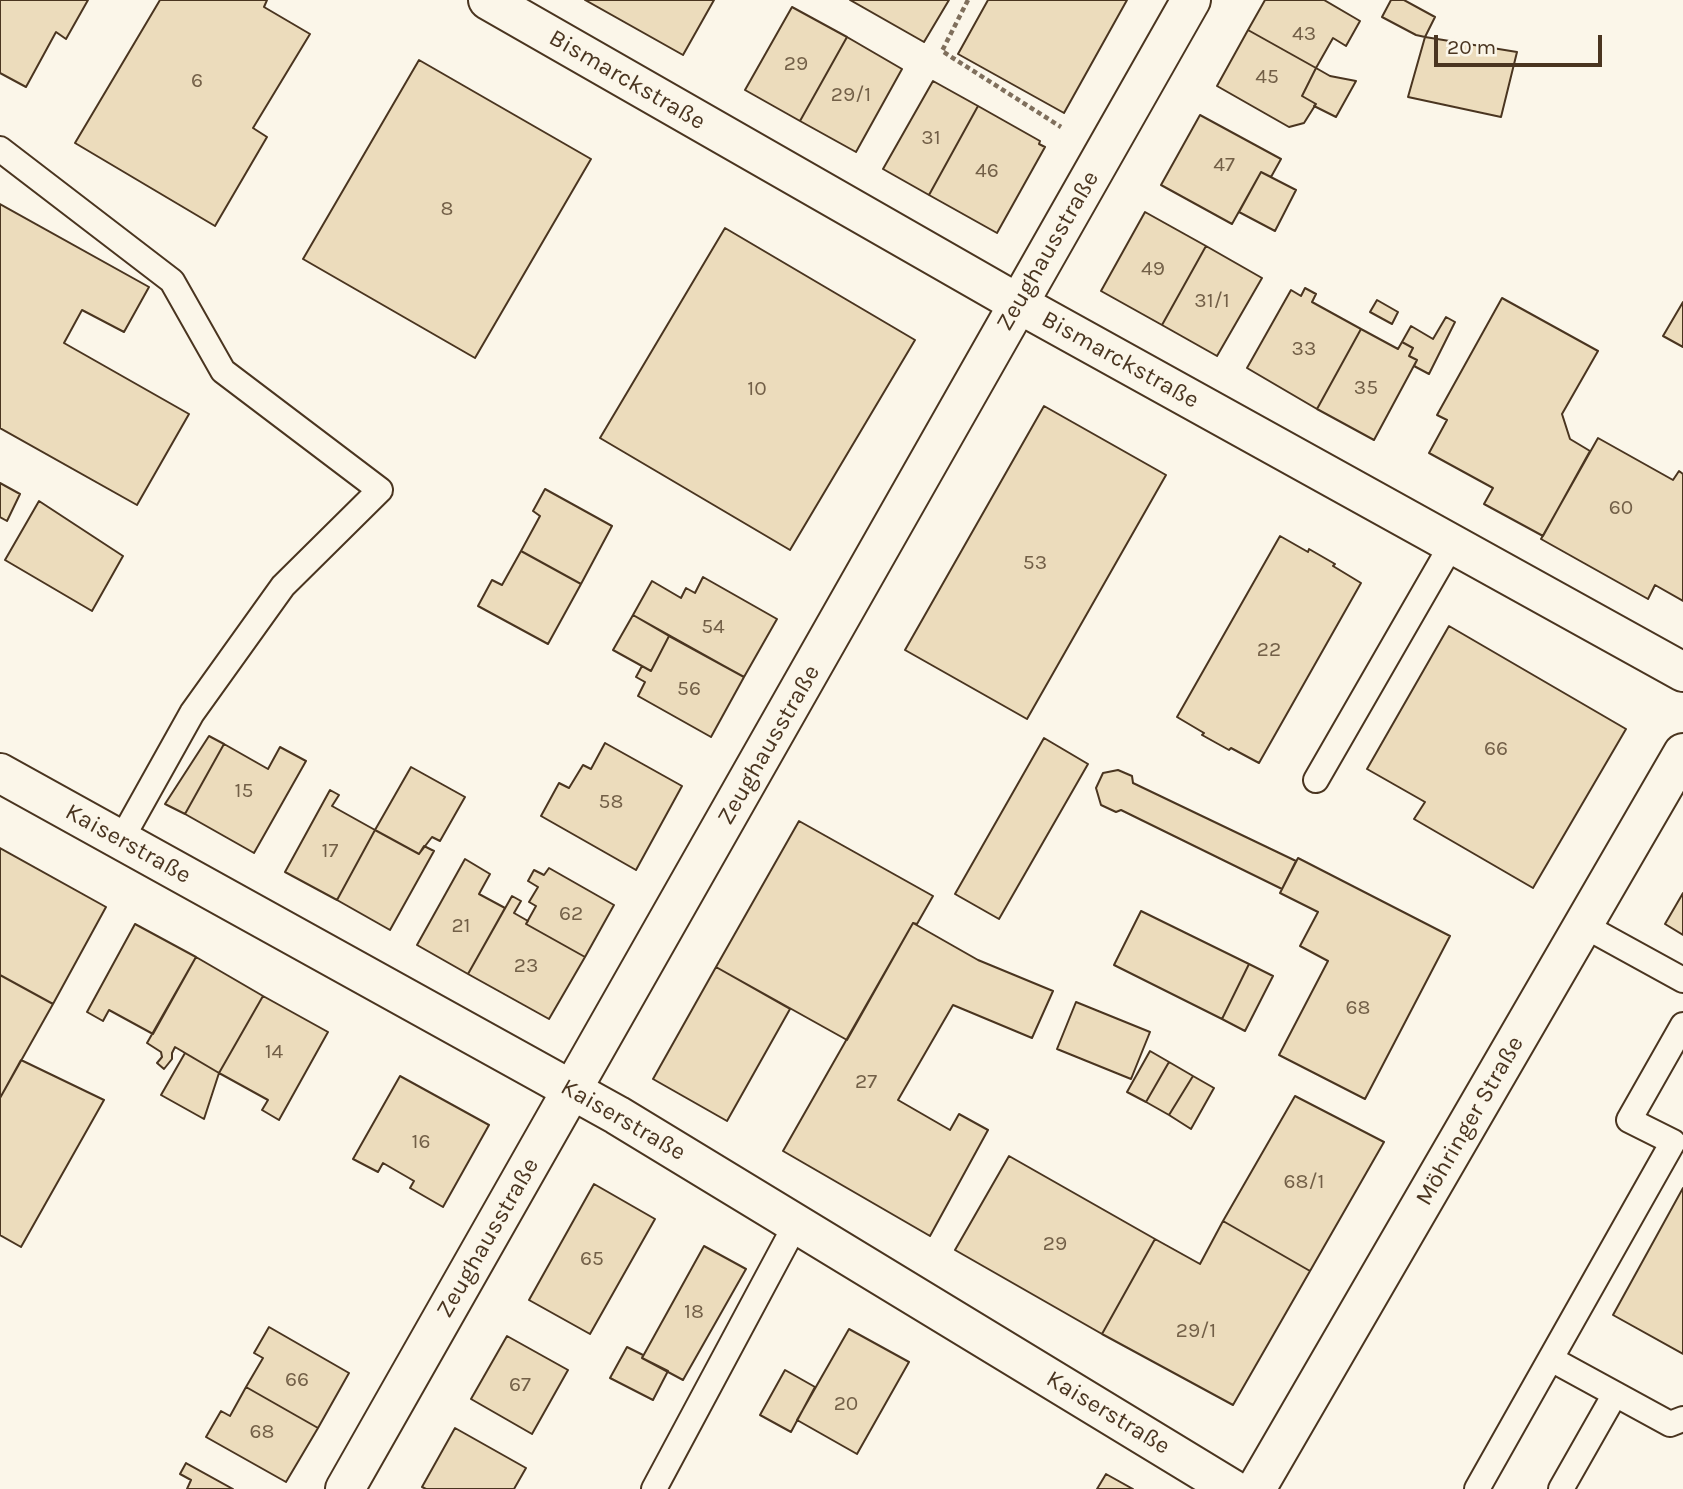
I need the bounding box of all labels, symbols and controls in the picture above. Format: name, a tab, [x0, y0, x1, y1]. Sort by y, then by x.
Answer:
house number: 43	[1292, 21, 1316, 47]
scale bar	[1438, 21, 1606, 65]
street label: Bismarckstraße	[544, 24, 710, 136]
text: 20 m	[1447, 35, 1496, 59]
house number: 29	[784, 51, 808, 77]
house number: 45	[1255, 64, 1279, 90]
house number: 6	[191, 68, 203, 94]
house number: 29/1	[831, 82, 871, 108]
house number: 31	[921, 125, 941, 151]
house number: 47	[1213, 152, 1235, 178]
house number: 46	[975, 158, 999, 184]
street label: Zeughausstraße	[991, 166, 1105, 336]
house number: 8	[441, 196, 453, 222]
house number: 49	[1141, 256, 1165, 282]
house number: 31/1	[1194, 288, 1230, 314]
street label: Bismarckstraße	[1036, 305, 1204, 415]
house number: 33	[1292, 336, 1316, 362]
house number: 35	[1354, 375, 1378, 401]
house number: 10	[747, 376, 767, 402]
house number: 60	[1609, 495, 1633, 521]
house number: 53	[1023, 550, 1047, 576]
house number: 54	[701, 614, 725, 640]
house number: 22	[1257, 637, 1281, 663]
street label: Zeughausstraße	[712, 660, 826, 830]
house number: 56	[677, 676, 701, 702]
house number: 66	[1484, 736, 1508, 762]
house number: 15	[235, 778, 253, 804]
house number: 58	[599, 789, 623, 815]
street label: Kaiserstraße	[60, 798, 196, 890]
house number: 17	[322, 838, 338, 864]
house number: 62	[559, 901, 583, 927]
house number: 21	[451, 913, 471, 939]
house number: 23	[514, 953, 538, 979]
house number: 68	[1346, 995, 1370, 1021]
street label: Möhringer Straße	[1410, 1031, 1530, 1211]
house number: 14	[265, 1039, 283, 1065]
house number: 27	[855, 1069, 877, 1095]
street label: Kaiserstraße	[556, 1073, 690, 1167]
house number: 16	[412, 1129, 430, 1155]
street label: Zeughausstraße	[431, 1153, 545, 1323]
house number: 68/1	[1284, 1169, 1324, 1195]
house number: 29	[1043, 1231, 1067, 1257]
house number: 65	[580, 1246, 604, 1272]
house number: 18	[684, 1299, 704, 1325]
house number: 29/1	[1176, 1318, 1216, 1344]
street label: Kaiserstraße	[1041, 1365, 1175, 1461]
house number: 66	[285, 1367, 309, 1393]
house number: 67	[509, 1372, 531, 1398]
house number: 20	[834, 1391, 858, 1417]
house number: 68	[250, 1419, 274, 1445]

